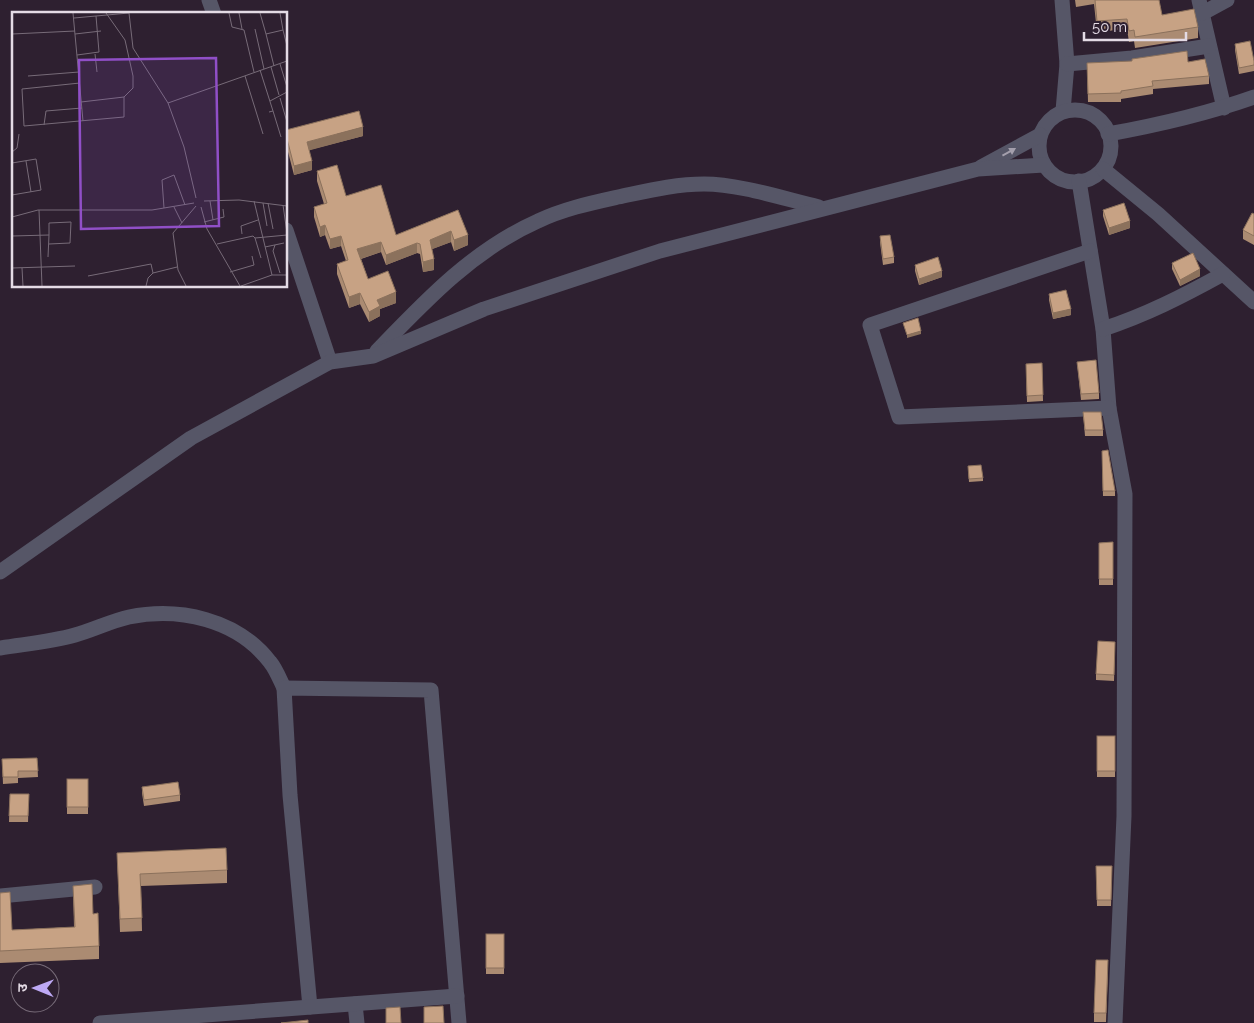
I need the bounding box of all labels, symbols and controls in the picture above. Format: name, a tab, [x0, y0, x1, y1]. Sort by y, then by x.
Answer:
scale bar	[1084, 10, 1186, 42]
inset map	[12, 12, 288, 288]
text: 50 m	[1092, 18, 1127, 36]
one-way arrow	[1002, 148, 1016, 156]
north arrow	[10, 963, 60, 1013]
text: उ	[14, 983, 30, 992]

